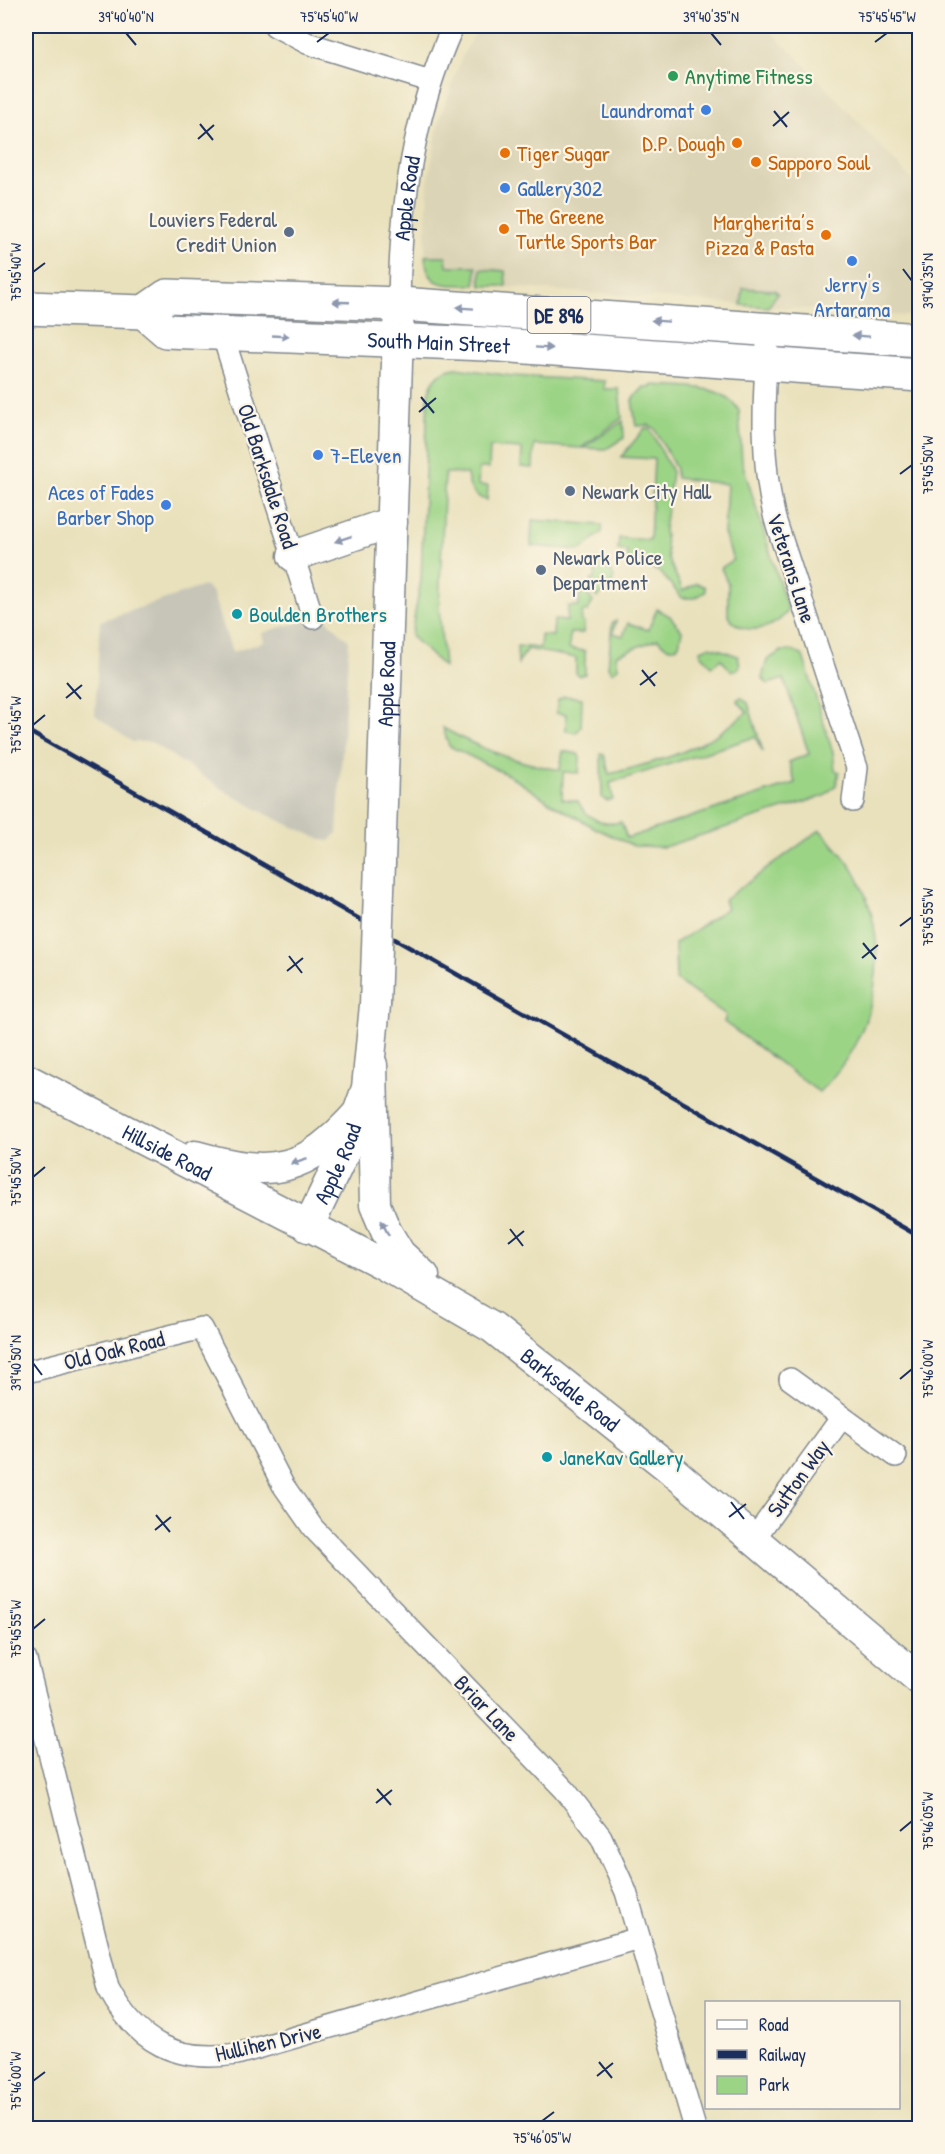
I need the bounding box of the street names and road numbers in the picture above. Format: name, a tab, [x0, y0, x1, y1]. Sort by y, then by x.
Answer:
street label: Apple Road	[387, 153, 427, 242]
road number: DE 896	[528, 297, 590, 333]
street label: South Main Street	[367, 324, 511, 361]
street label: Old Barksdale Road	[230, 400, 306, 553]
street label: Veterans Lane	[760, 509, 824, 627]
street label: Apple Road	[370, 641, 403, 727]
street label: Hillside Road	[117, 1117, 217, 1188]
street label: Apple Road	[306, 1119, 368, 1209]
street label: Old Oak Road	[60, 1323, 168, 1377]
street label: Barksdale Road	[514, 1341, 626, 1438]
street label: Sutton Way	[760, 1433, 836, 1523]
street label: Briar Lane	[448, 1668, 527, 1748]
street label: Hullihen Drive	[212, 2015, 324, 2069]

